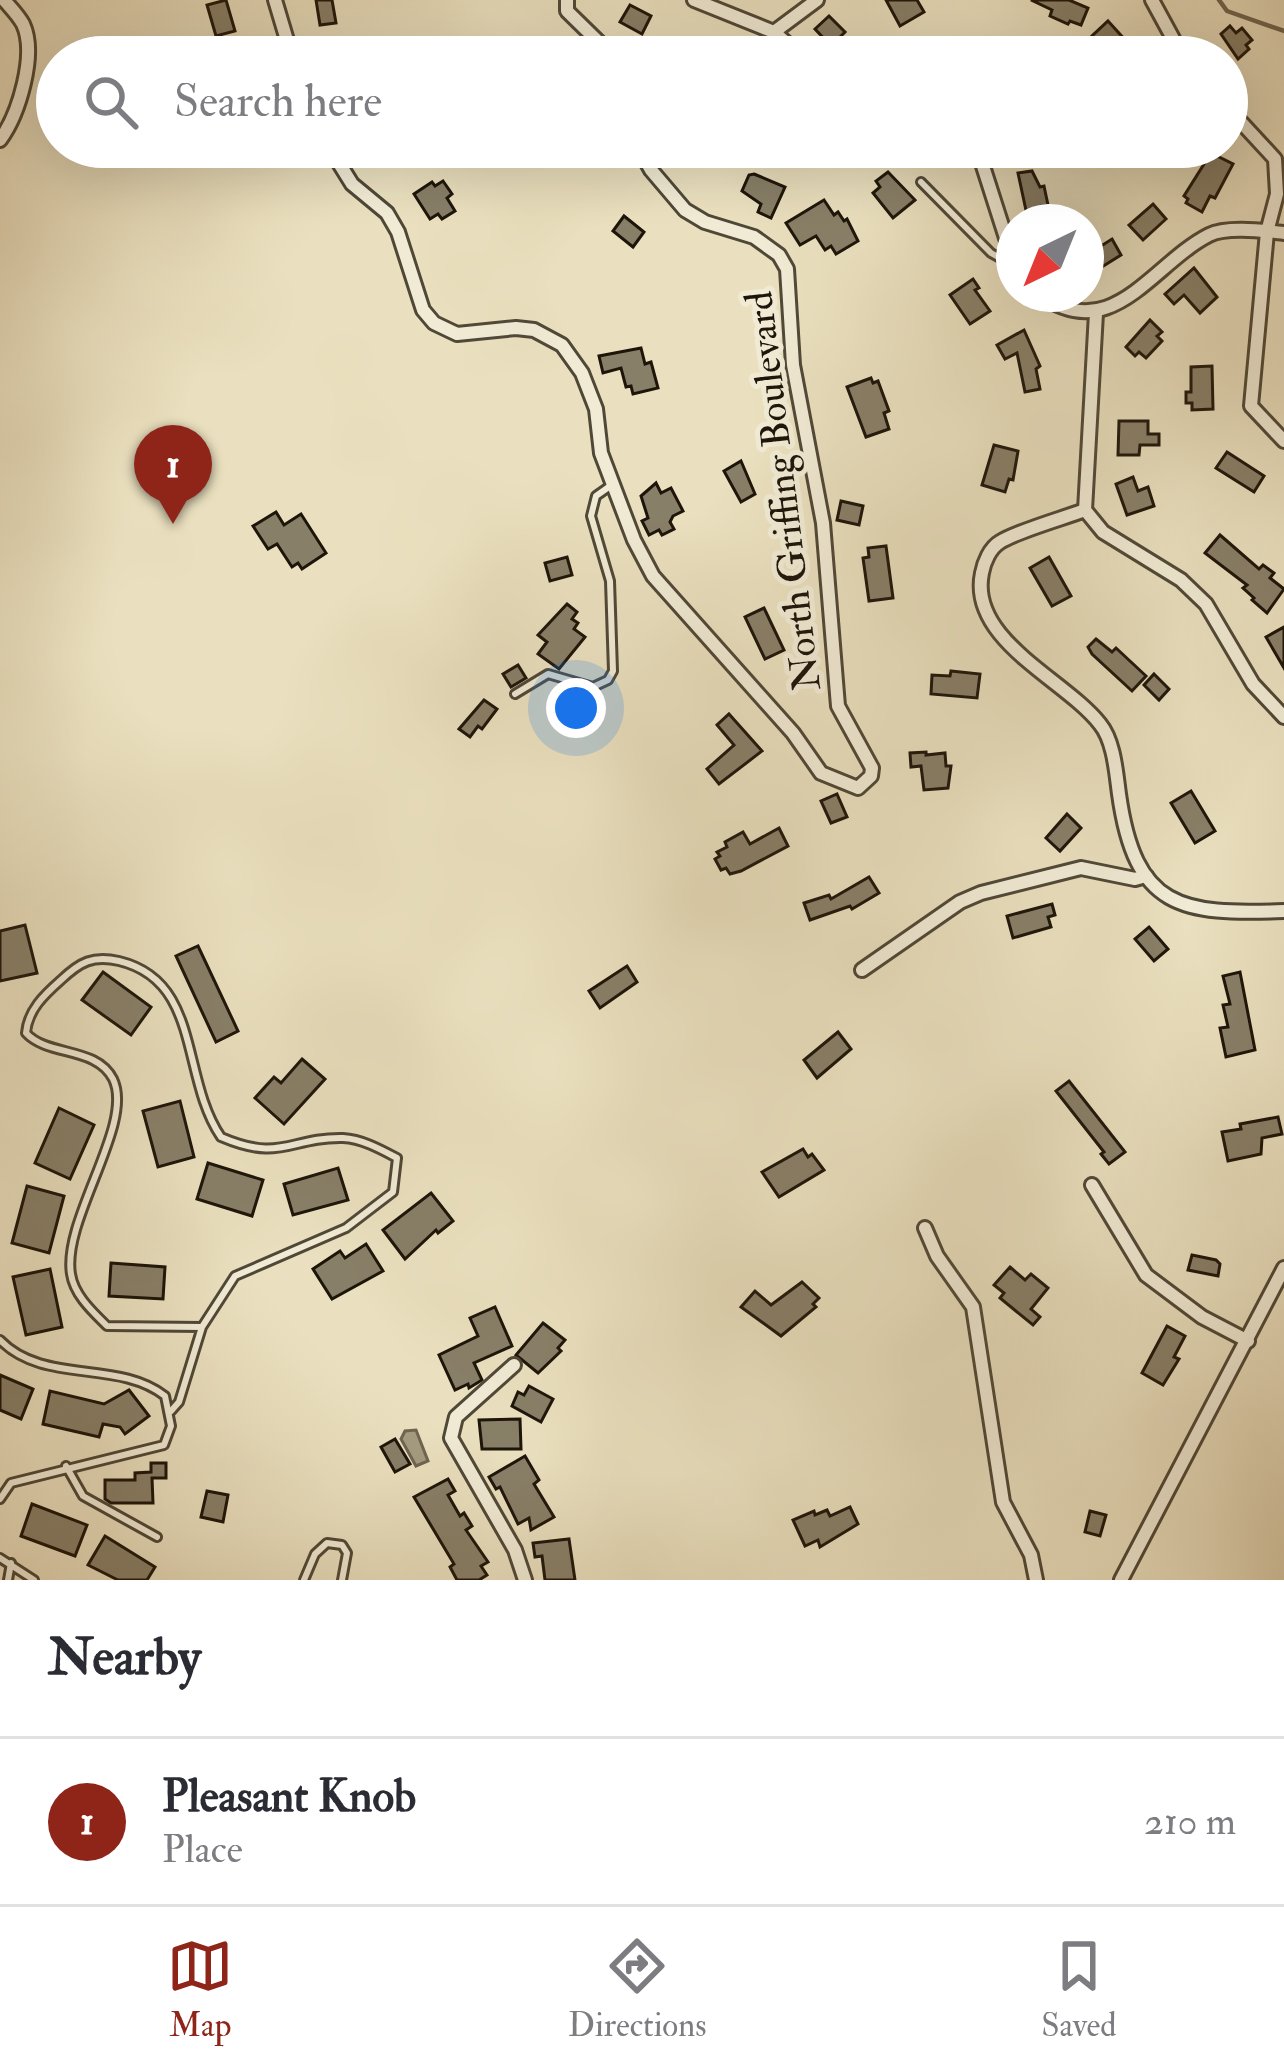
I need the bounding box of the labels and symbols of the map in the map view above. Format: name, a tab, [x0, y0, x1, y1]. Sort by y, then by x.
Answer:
north arrow	[996, 204, 1104, 312]
street label: North Griffing Boulevard	[734, 288, 832, 694]
pin: 1	[134, 425, 212, 524]
your location	[546, 678, 606, 738]

